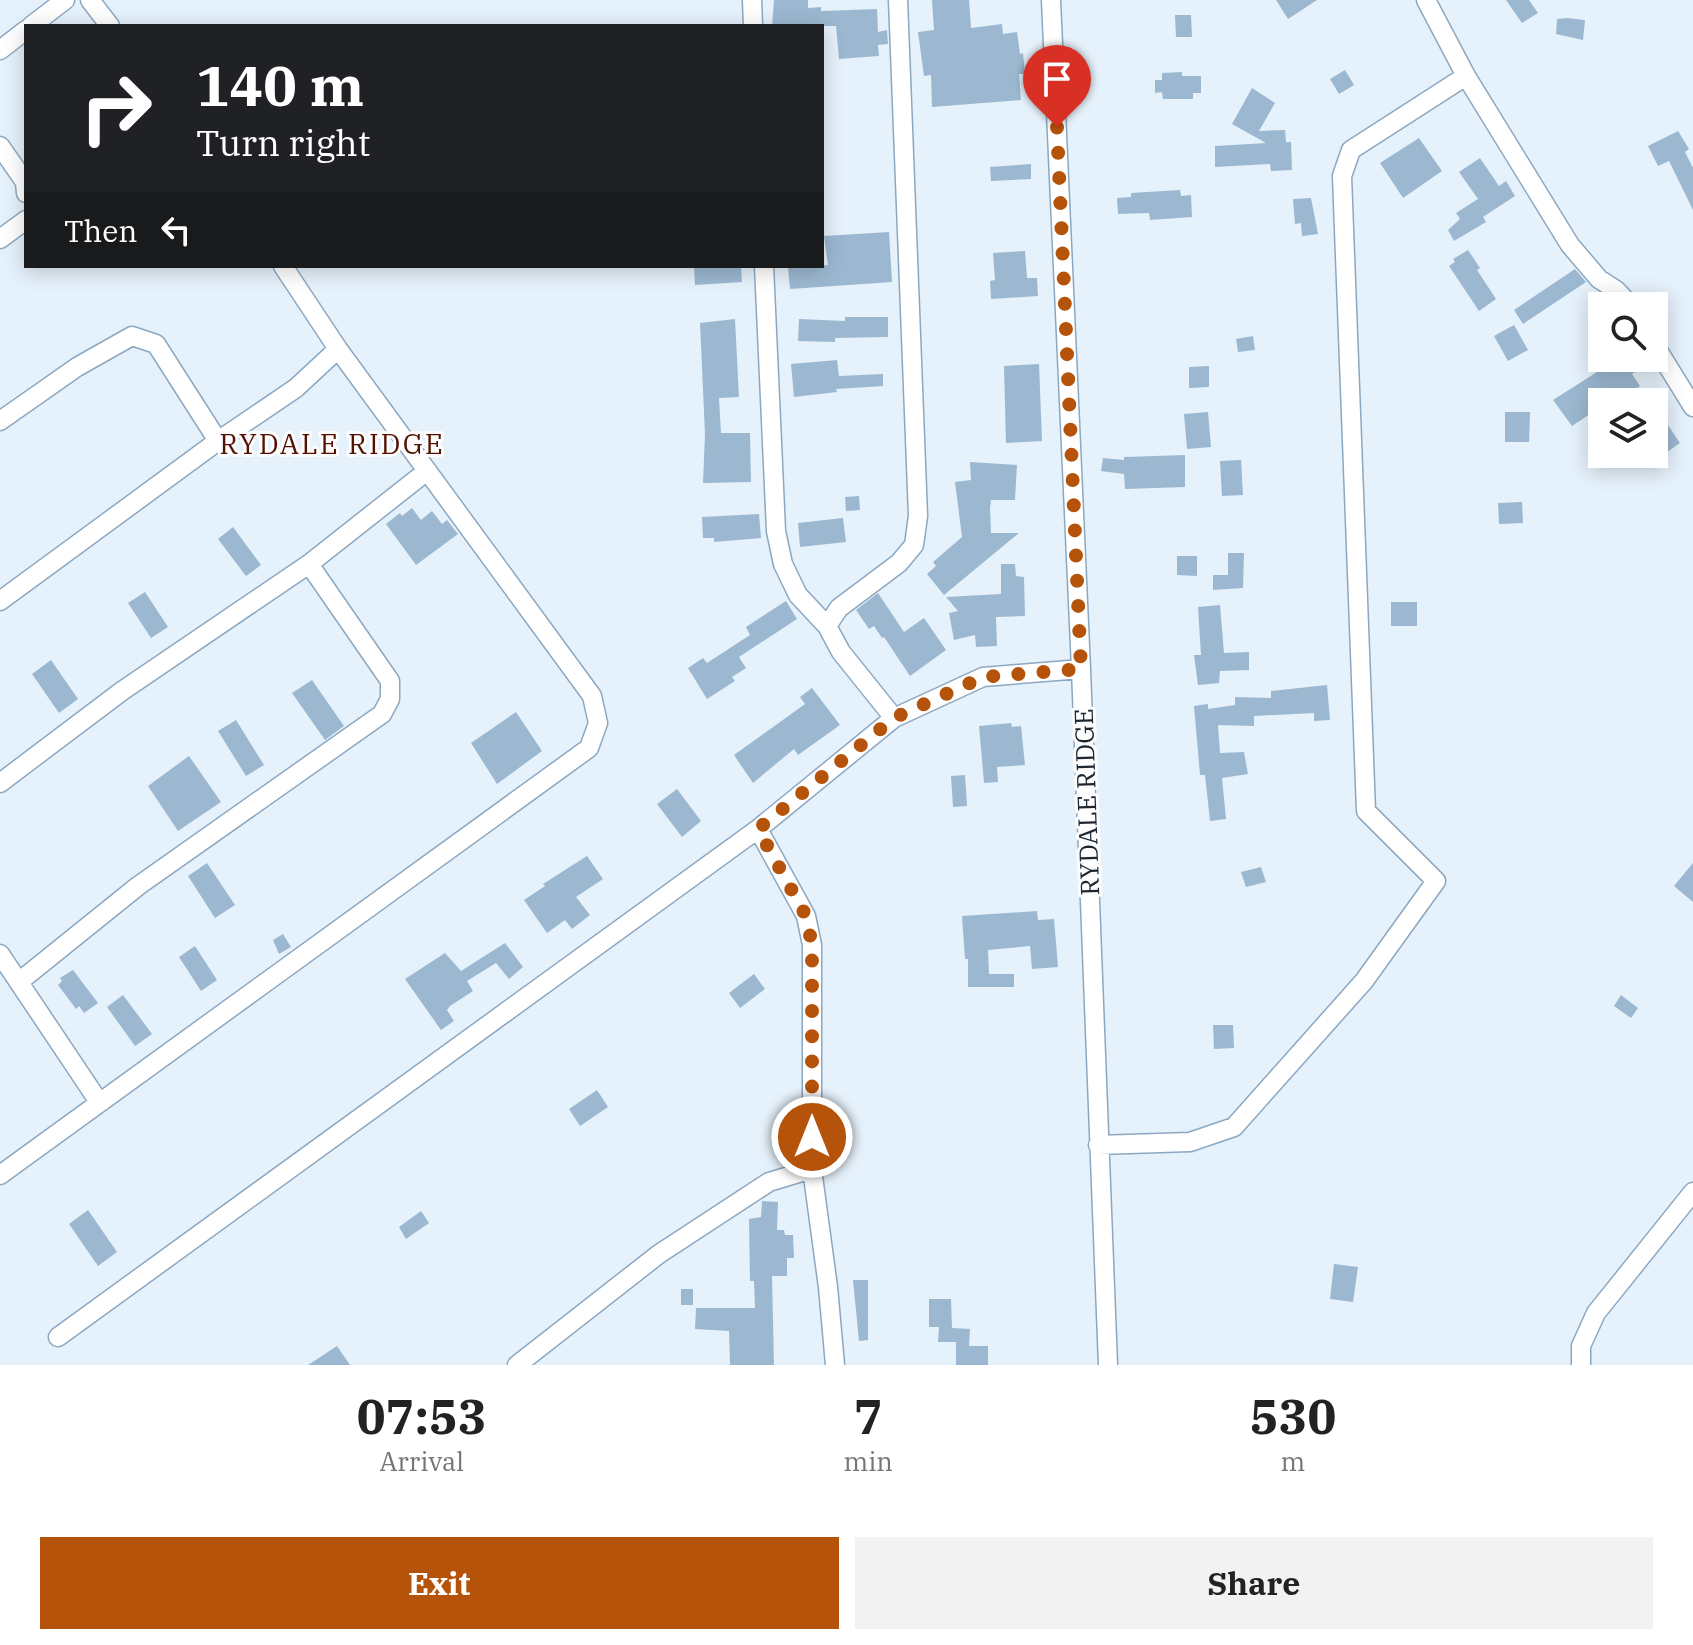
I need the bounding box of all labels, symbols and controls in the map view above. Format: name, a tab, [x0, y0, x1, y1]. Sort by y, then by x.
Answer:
pin	[1023, 45, 1091, 127]
text: 140 m	[196, 49, 364, 121]
icon: right	[64, 56, 168, 160]
icon: arrive	[1035, 57, 1079, 101]
text: Turn right	[196, 119, 370, 166]
icon: left	[154, 208, 198, 252]
text: Then	[64, 211, 138, 250]
map controls	[1588, 292, 1668, 468]
button: search	[1588, 292, 1668, 372]
button: layers	[1588, 388, 1668, 468]
district label: RYDALE RIDGE	[219, 425, 445, 462]
street label: RYDALE RIDGE	[1066, 708, 1106, 896]
position arrow	[770, 1095, 854, 1179]
text: 07:53	[357, 1385, 487, 1447]
text: 7	[854, 1385, 883, 1447]
text: 530	[1250, 1385, 1336, 1447]
text: Arrival	[379, 1444, 464, 1478]
text: min	[843, 1444, 893, 1478]
text: m	[1281, 1444, 1305, 1478]
button: Exit	[40, 1537, 839, 1629]
button: Share	[855, 1537, 1653, 1629]

